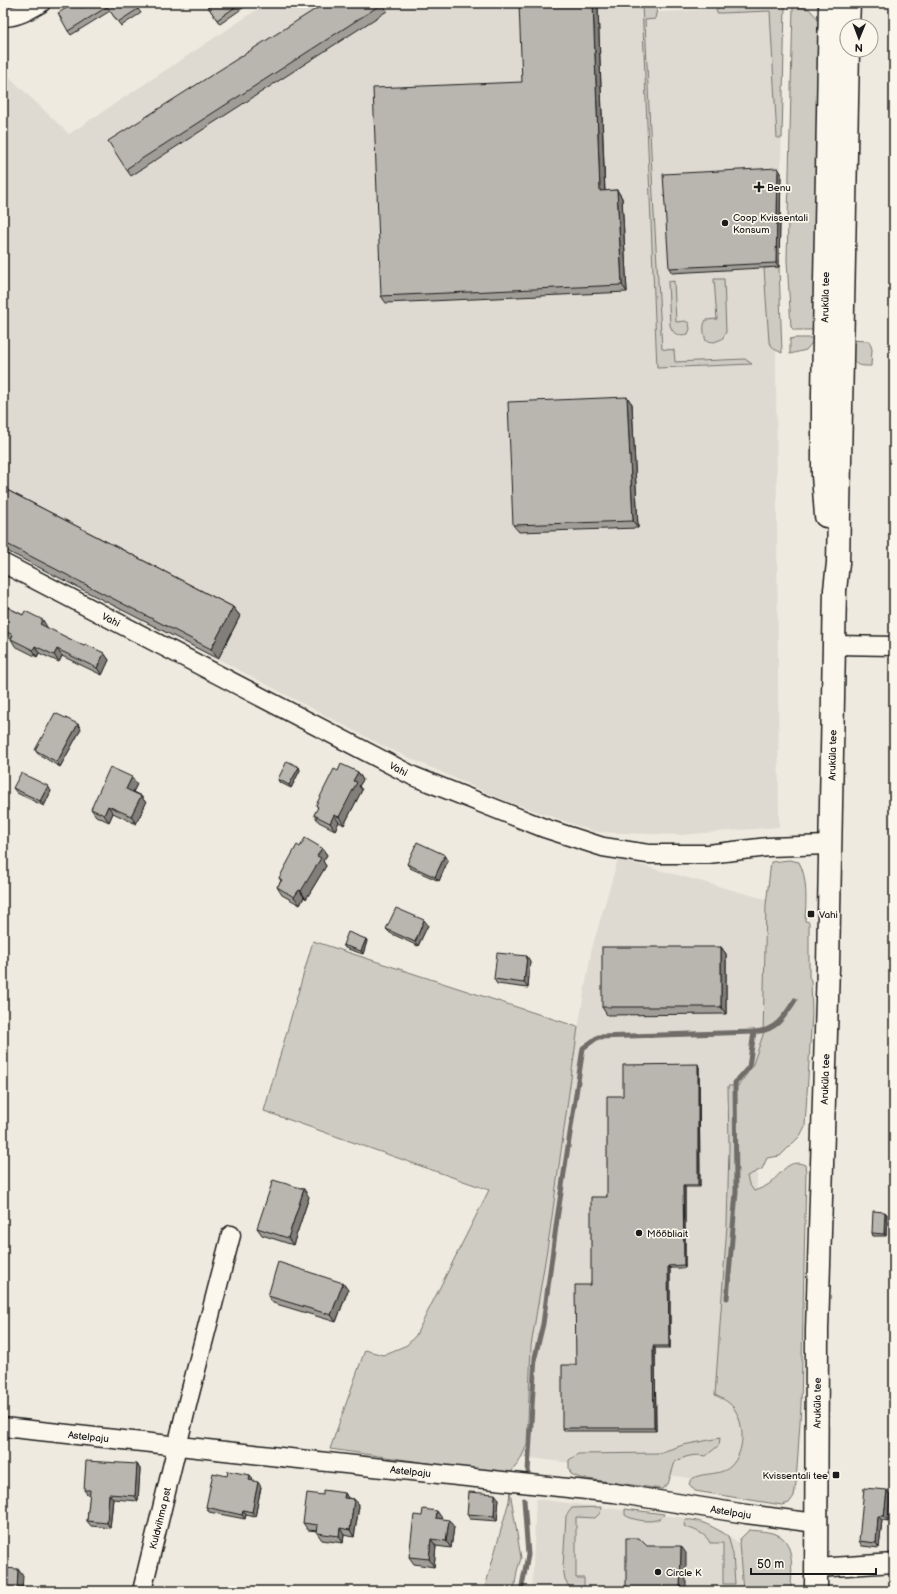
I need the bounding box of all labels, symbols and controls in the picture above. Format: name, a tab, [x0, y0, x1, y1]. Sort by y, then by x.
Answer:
north arrow	[839, 18, 879, 58]
text: N	[855, 41, 863, 54]
marker: Benu	[754, 182, 764, 192]
place label: Benu	[767, 182, 791, 194]
place label: Coop Kvissentali Konsum	[733, 212, 808, 236]
marker: Coop Kvissentali Konsum	[720, 218, 730, 228]
street label: Aruküla tee	[819, 271, 832, 323]
street label: Vahi	[100, 610, 122, 630]
street label: Aruküla tee	[826, 730, 839, 781]
street label: Vahi	[387, 760, 409, 779]
marker: Vahi	[806, 909, 816, 919]
place label: Vahi	[819, 909, 838, 921]
street label: Aruküla tee	[819, 1053, 832, 1105]
marker: Mööbliait	[634, 1228, 644, 1238]
place label: Mööbliait	[647, 1228, 688, 1240]
street label: Aruküla tee	[812, 1377, 824, 1429]
street label: Astelpaju	[67, 1429, 109, 1445]
street label: Astelpaju	[389, 1464, 432, 1480]
place label: Kvissentali tee	[763, 1470, 828, 1482]
marker: Kvissentali tee	[831, 1470, 841, 1480]
street label: Kuldvihma pst	[147, 1486, 174, 1550]
street label: Astelpaju	[710, 1503, 752, 1522]
scale bar	[751, 1550, 876, 1576]
text: 50 m	[757, 1557, 784, 1572]
marker: Circle K	[653, 1567, 663, 1577]
place label: Circle K	[666, 1567, 702, 1579]

